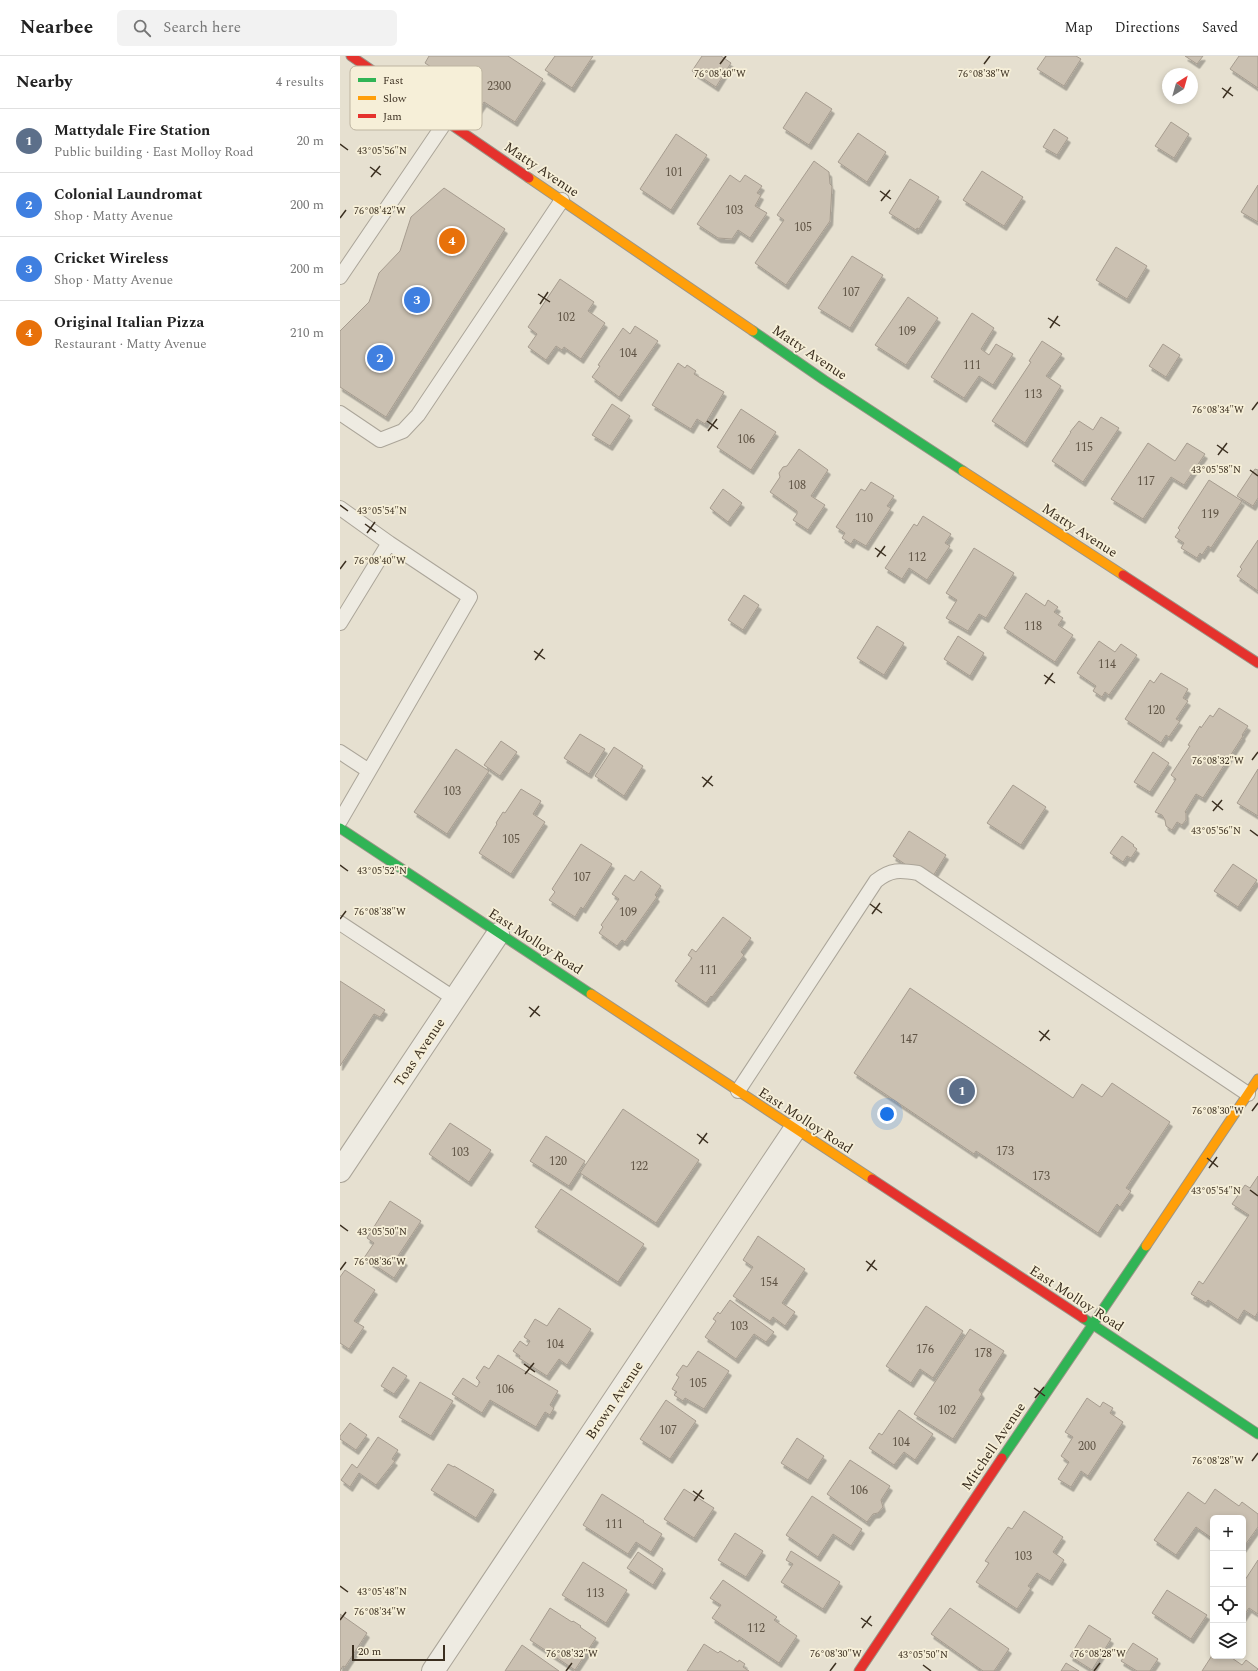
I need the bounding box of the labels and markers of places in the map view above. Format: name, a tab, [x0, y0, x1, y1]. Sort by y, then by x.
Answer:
pin: 4	[439, 226, 465, 256]
pin: 3	[404, 285, 430, 315]
pin: 2	[367, 343, 393, 373]
pin: 1	[949, 1076, 975, 1106]

